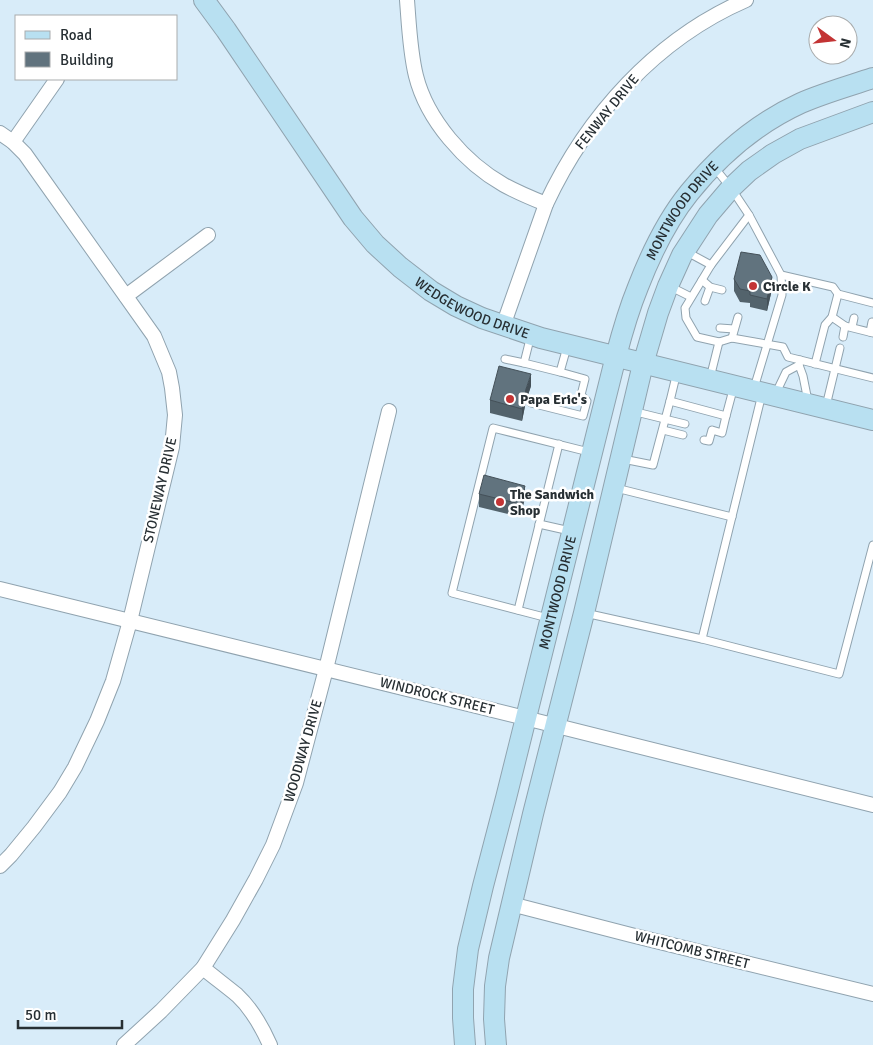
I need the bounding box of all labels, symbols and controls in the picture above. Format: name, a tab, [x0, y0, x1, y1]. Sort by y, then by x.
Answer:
legend	[15, 15, 178, 80]
north arrow	[808, 15, 858, 65]
text: Road	[60, 26, 92, 44]
text: N	[836, 36, 855, 50]
text: Building	[60, 51, 114, 69]
street label: FENWAY DRIVE	[572, 71, 643, 153]
street label: MONTWOOD DRIVE	[642, 157, 722, 263]
street label: WEDGEWOOD DRIVE	[411, 273, 532, 342]
place label: Circle K	[763, 278, 811, 295]
marker: Circle K	[747, 280, 759, 292]
place label: Papa Eric's	[520, 391, 587, 408]
marker: Papa Eric's	[504, 393, 516, 405]
street label: STONEWAY DRIVE	[140, 436, 180, 544]
place label: The Sandwich Shop	[510, 486, 595, 519]
marker: The Sandwich Shop	[494, 496, 506, 508]
street label: MONTWOOD DRIVE	[535, 534, 580, 651]
street label: WINDROCK STREET	[378, 674, 496, 718]
street label: WOODWAY DRIVE	[280, 697, 326, 804]
street label: WHITCOMB STREET	[633, 928, 751, 973]
scale bar	[18, 998, 121, 1030]
text: 50 m	[25, 1006, 56, 1024]

